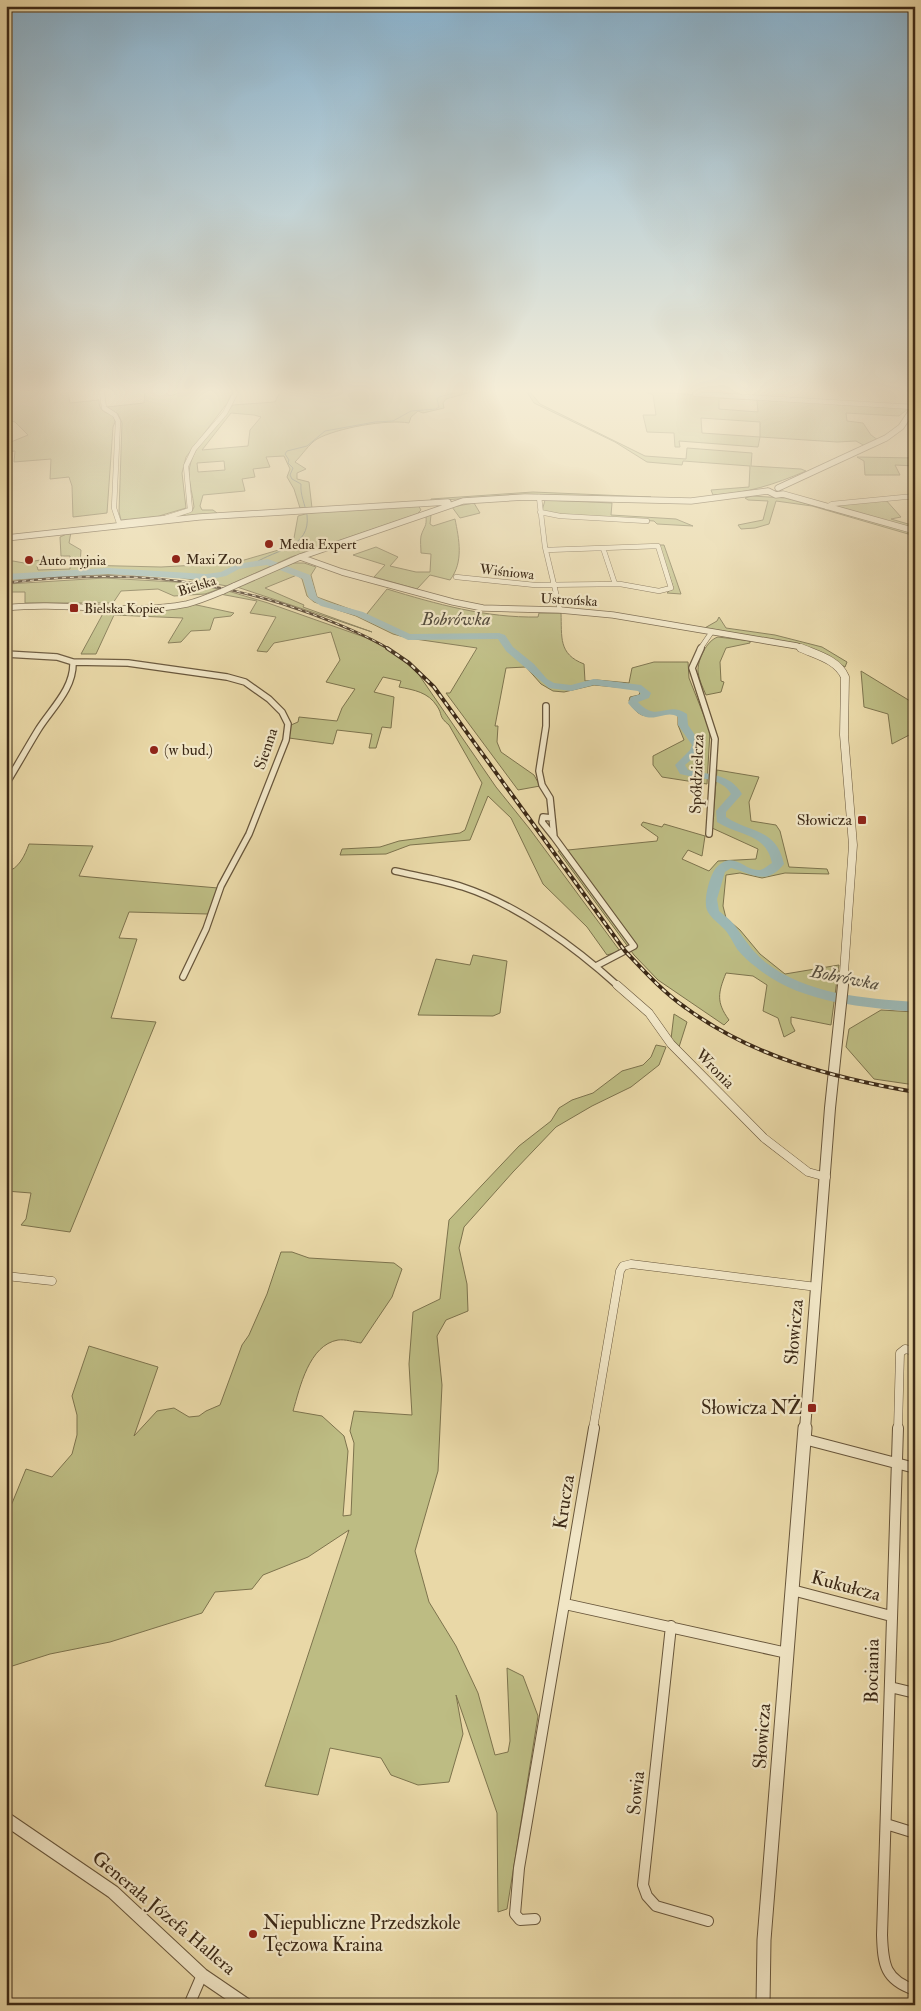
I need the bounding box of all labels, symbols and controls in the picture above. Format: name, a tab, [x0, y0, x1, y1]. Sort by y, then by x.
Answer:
place label: Media Expert	[279, 536, 357, 554]
marker: Media Expert	[263, 538, 275, 550]
place label: Maxi Zoo	[186, 551, 242, 568]
place label: Auto myjnia	[38, 552, 106, 570]
marker: Maxi Zoo	[170, 553, 182, 565]
marker: Auto myjnia	[23, 554, 35, 566]
street label: Wiśniowa	[478, 561, 535, 583]
street label: Bielska	[176, 572, 219, 600]
street label: Ustrońska	[540, 590, 598, 610]
place label: Bielska Kopiec	[84, 600, 165, 618]
marker: Bielska Kopiec	[68, 602, 80, 614]
water label: Bobrówka	[421, 608, 491, 631]
street label: Sienna	[250, 725, 283, 772]
street label: Spółdzielcza	[686, 733, 709, 814]
place label: (w bud.)	[164, 740, 213, 760]
marker: (w bud.)	[148, 744, 160, 756]
place label: Słowicza	[797, 810, 852, 830]
marker: Słowicza	[856, 814, 868, 826]
water label: Bobrówka	[808, 960, 881, 996]
street label: Wronia	[691, 1044, 739, 1093]
street label: Słowicza	[779, 1298, 809, 1366]
place label: Słowicza NŻ	[701, 1394, 802, 1420]
marker: Słowicza NŻ	[806, 1402, 818, 1414]
street label: Krucza	[548, 1473, 580, 1531]
street label: Kukułcza	[809, 1565, 884, 1607]
street label: Bociania	[859, 1638, 885, 1704]
street label: Słowicza	[748, 1702, 776, 1770]
street label: Sowia	[622, 1770, 650, 1816]
street label: Generała Józefa Hallera	[87, 1846, 241, 1980]
place label: Niepubliczne Przedszkole Tęczowa Kraina	[263, 1911, 461, 1957]
marker: Niepubliczne Przedszkole Tęczowa Kraina	[247, 1928, 259, 1940]

